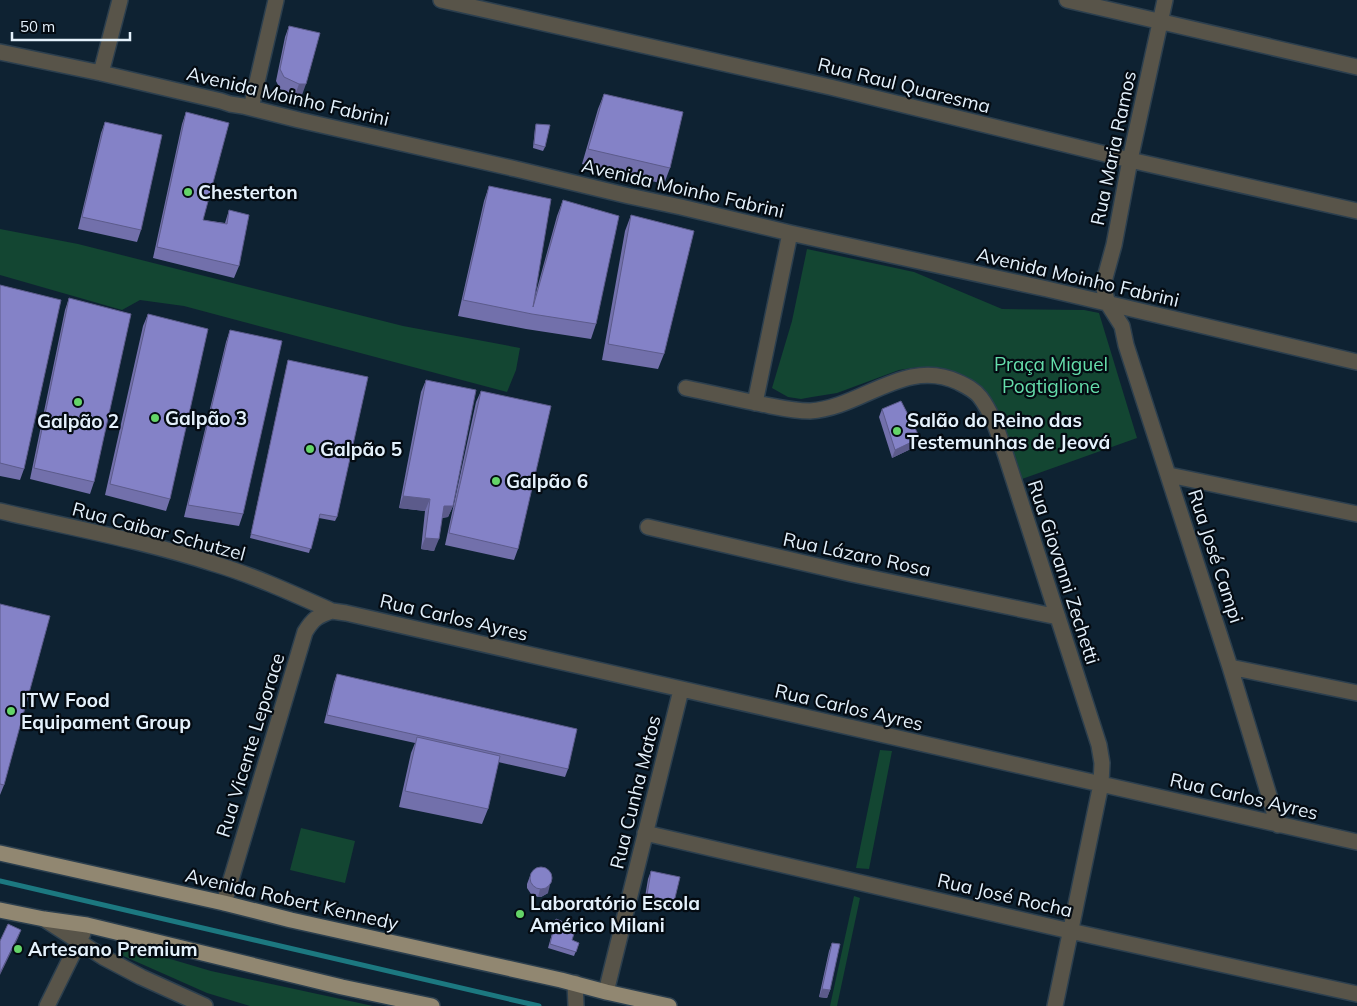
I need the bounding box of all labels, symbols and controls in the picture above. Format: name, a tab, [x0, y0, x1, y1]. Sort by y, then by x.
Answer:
scale bar	[12, 10, 130, 42]
text: 50 m	[20, 17, 55, 36]
street label: Rua Raul Quaresma	[815, 52, 993, 118]
street label: Avenida Moinho Fabrini	[184, 61, 392, 131]
street label: Rua Maria Ramos	[1085, 69, 1141, 227]
street label: Avenida Moinho Fabrini	[579, 153, 787, 223]
place label: Chesterton	[198, 180, 298, 204]
marker: Chesterton	[182, 186, 194, 198]
street label: Avenida Moinho Fabrini	[974, 242, 1182, 312]
park label: Praça Miguel Pogtiglione	[994, 352, 1108, 398]
marker: Galpão 2	[72, 396, 84, 408]
place label: Galpão 3	[165, 406, 247, 430]
place label: Salão do Reino das Testemunhas de Jeová	[907, 408, 1110, 454]
place label: Galpão 2	[37, 409, 119, 433]
marker: Galpão 3	[149, 412, 161, 424]
marker: Salão do Reino das Testemunhas de Jeová	[891, 425, 903, 437]
place label: Galpão 5	[320, 437, 402, 461]
marker: Galpão 5	[304, 443, 316, 455]
place label: Galpão 6	[506, 469, 588, 493]
marker: Galpão 6	[490, 475, 502, 487]
street label: Rua Giovanni Zechetti	[1023, 477, 1105, 667]
street label: Rua José Campi	[1183, 486, 1249, 626]
street label: Rua Caibar Schutzel	[70, 496, 248, 566]
street label: Rua Lázaro Rosa	[781, 527, 933, 581]
street label: Rua Carlos Ayres	[378, 588, 530, 646]
street label: Rua Vicente Leporace	[211, 650, 289, 840]
street label: Rua Carlos Ayres	[773, 678, 925, 736]
place label: ITW Food Equipament Group	[21, 688, 191, 734]
marker: ITW Food Equipament Group	[5, 705, 17, 717]
street label: Rua Cunha Matos	[604, 713, 666, 871]
street label: Rua Carlos Ayres	[1168, 767, 1320, 825]
street label: Avenida Robert Kennedy	[183, 863, 401, 935]
street label: Rua José Rocha	[935, 868, 1075, 922]
place label: Laboratório Escola Américo Milani	[530, 891, 700, 937]
marker: Laboratório Escola Américo Milani	[514, 908, 526, 920]
place label: Artesano Premium	[28, 937, 198, 961]
marker: Artesano Premium	[12, 943, 24, 955]

